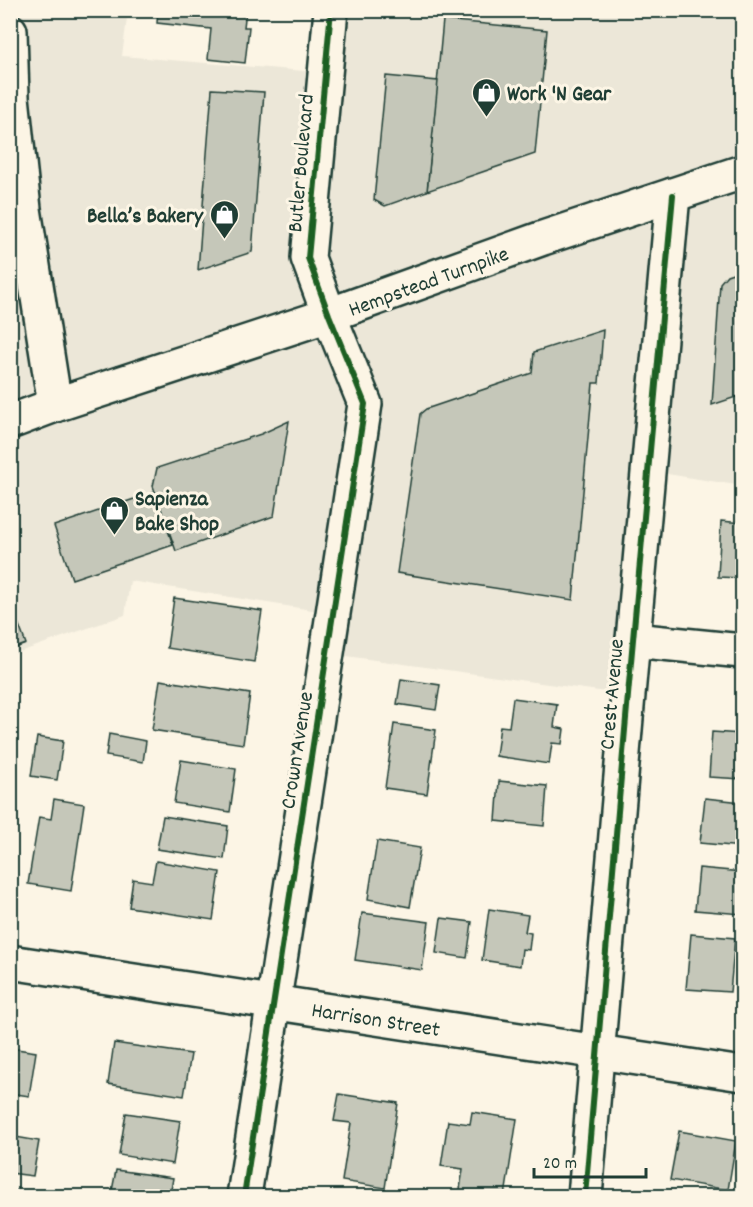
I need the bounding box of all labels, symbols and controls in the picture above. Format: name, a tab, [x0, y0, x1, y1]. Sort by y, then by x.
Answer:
shop icon: Work 'N Gear	[470, 76, 502, 118]
place label: Work 'N Gear	[507, 80, 612, 111]
street label: Butler Boulevard	[281, 93, 324, 234]
shop icon: Bella’s Bakery	[208, 198, 240, 240]
place label: Bella’s Bakery	[87, 202, 204, 233]
street label: Hempstead Turnpike	[345, 240, 514, 327]
place label: Sapienza Bake Shop	[135, 485, 219, 541]
shop icon: Sapienza Bake Shop	[98, 494, 130, 536]
street label: Crest Avenue	[593, 638, 634, 751]
street label: Crown Avenue	[274, 690, 323, 811]
street label: Harrison Street	[309, 996, 442, 1047]
scale bar	[534, 1141, 646, 1179]
text: 20 m	[543, 1152, 577, 1177]

